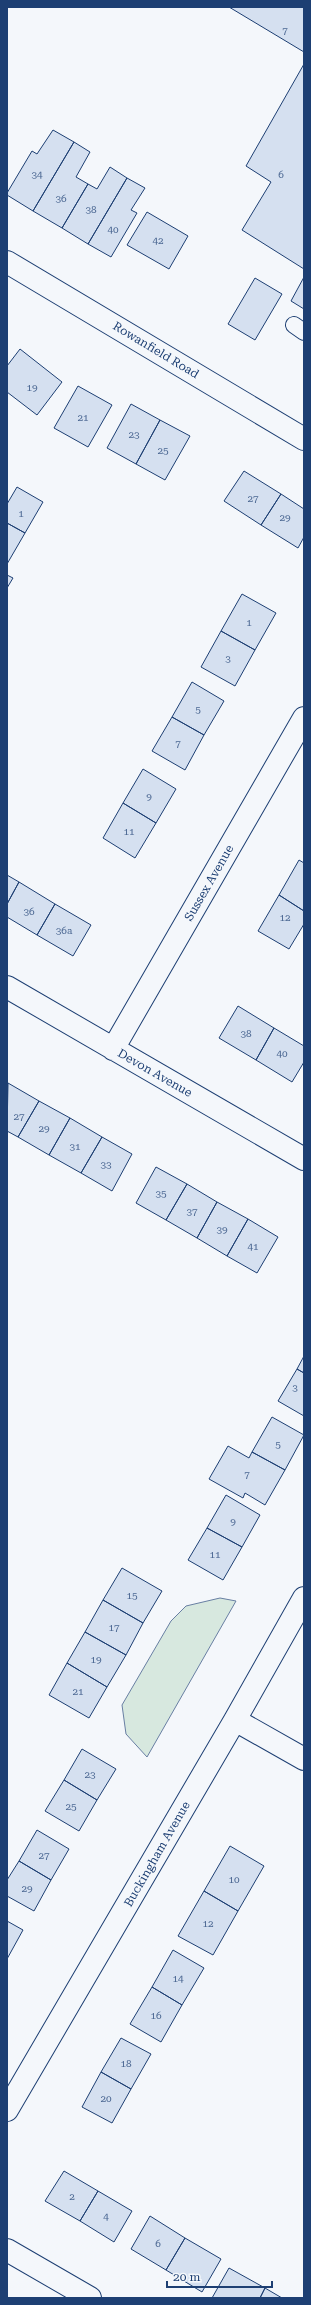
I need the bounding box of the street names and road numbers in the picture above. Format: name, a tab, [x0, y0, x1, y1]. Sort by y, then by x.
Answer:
street label: Rowanfield Road	[110, 319, 202, 381]
street label: Sussex Avenue	[182, 842, 237, 924]
street label: Devon Avenue	[115, 1046, 195, 1100]
street label: Buckingham Avenue	[121, 1798, 193, 1909]

